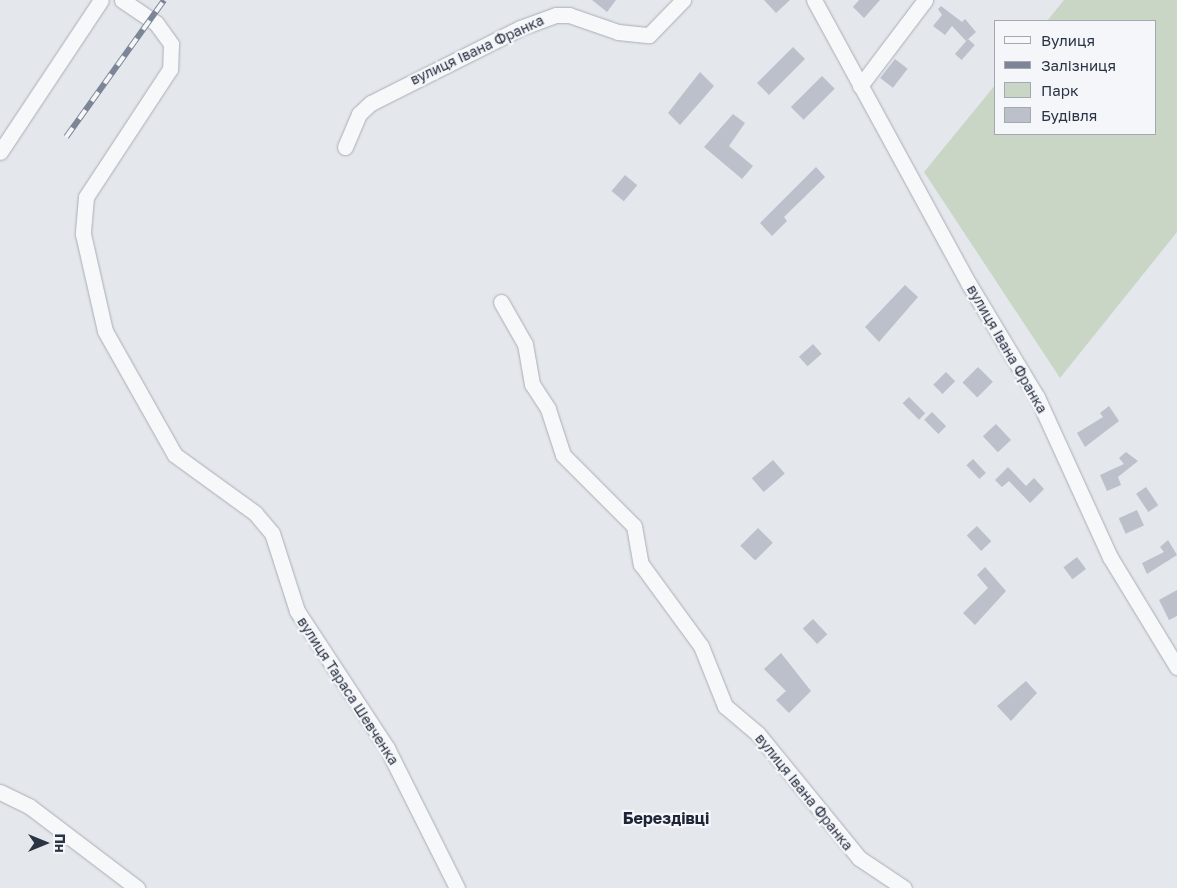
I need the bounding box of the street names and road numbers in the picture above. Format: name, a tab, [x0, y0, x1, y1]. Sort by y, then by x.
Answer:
street label: вулиця Івана Франка	[408, 12, 546, 88]
street label: вулиця Івана Франка	[963, 282, 1051, 416]
street label: вулиця Тараса Шевченка	[294, 614, 402, 768]
street label: вулиця Івана Франка	[752, 730, 856, 854]

